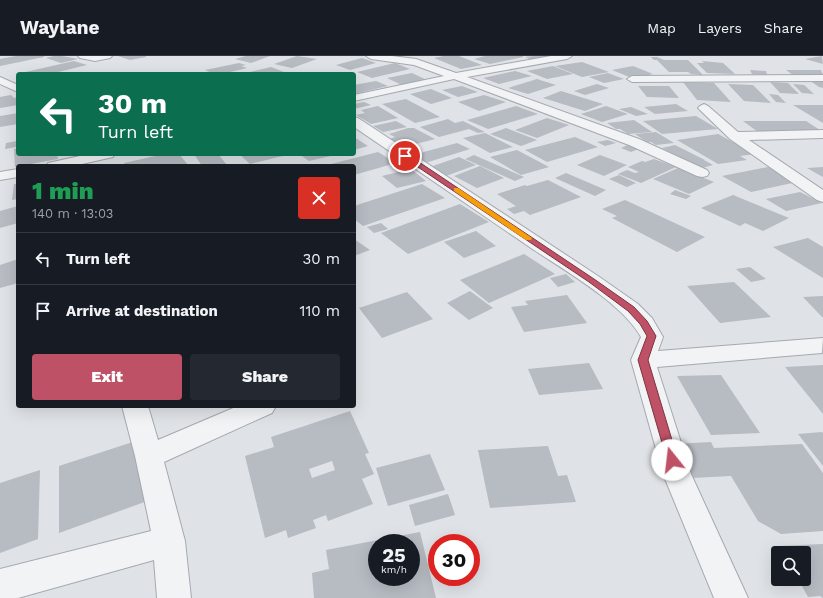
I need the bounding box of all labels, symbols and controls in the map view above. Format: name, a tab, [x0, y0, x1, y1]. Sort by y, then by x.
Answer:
text: Waylane	[20, 16, 99, 39]
text: Map	[647, 20, 676, 36]
text: Layers	[698, 20, 742, 36]
text: Share	[764, 20, 803, 36]
text: 30 m	[98, 87, 167, 120]
icon: left	[32, 88, 84, 140]
text: Turn left	[98, 121, 173, 142]
pin	[388, 139, 422, 173]
icon: arrive	[394, 145, 416, 167]
text: 1 min	[32, 177, 94, 205]
button: close	[298, 177, 340, 219]
text: 140 m · 13:03	[32, 206, 113, 221]
icon: left	[32, 248, 54, 270]
text: Turn left	[66, 250, 130, 268]
text: 30 m	[303, 250, 340, 268]
icon: arrive	[32, 300, 54, 322]
text: Arrive at destination	[66, 302, 218, 320]
text: 110 m	[300, 302, 340, 320]
button: Exit	[32, 354, 182, 400]
button: Share	[190, 354, 340, 400]
position arrow	[651, 439, 693, 481]
speed limit sign: 30	[428, 534, 480, 586]
text: 25	[382, 543, 406, 567]
map controls	[771, 546, 811, 586]
button: search	[771, 546, 811, 586]
text: km/h	[381, 564, 407, 575]

